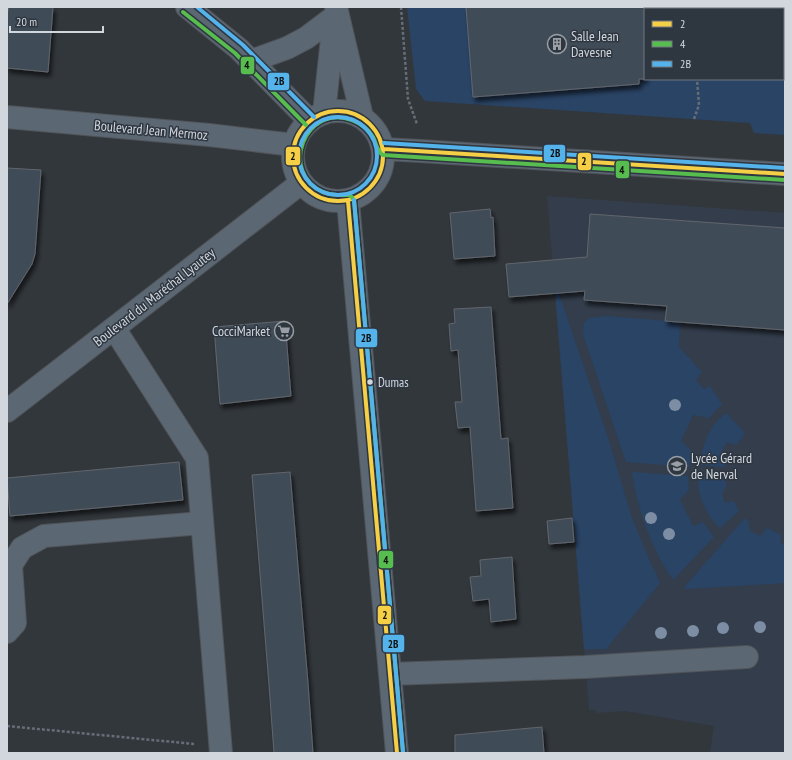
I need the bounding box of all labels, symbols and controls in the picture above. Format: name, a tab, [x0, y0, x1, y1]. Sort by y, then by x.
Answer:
scale bar	[10, 8, 103, 34]
legend	[644, 8, 784, 80]
text: 20 m	[16, 14, 37, 29]
text: 2	[680, 16, 685, 31]
place label: Salle Jean Davesne	[571, 27, 619, 61]
building icon: Salle Jean Davesne	[546, 33, 568, 55]
text: 4	[680, 36, 686, 51]
line badge: 4	[240, 56, 255, 75]
text: 2B	[680, 56, 691, 71]
text: 4	[244, 58, 250, 72]
line badge: 2B	[267, 72, 290, 91]
text: 2B	[274, 74, 285, 88]
street label: Boulevard Jean Mermoz	[93, 116, 209, 144]
line badge: 2B	[543, 144, 566, 163]
line badge: 2	[285, 146, 301, 166]
text: 2B	[550, 146, 561, 160]
text: 2	[290, 149, 296, 163]
line badge: 2	[577, 152, 592, 171]
text: 2	[581, 154, 587, 168]
line badge: 4	[615, 160, 630, 179]
text: 4	[619, 163, 625, 177]
street label: Boulevard du Maréchal Lyautey	[89, 243, 219, 350]
supermarket icon: CocciMarket	[273, 320, 295, 342]
place label: CocciMarket	[212, 322, 270, 340]
line badge: 2B	[355, 328, 378, 348]
text: 2B	[361, 331, 372, 345]
place label: Dumas	[378, 374, 409, 391]
marker: Dumas	[365, 377, 375, 387]
place label: Lycée Gérard de Nerval	[691, 449, 752, 483]
school or university icon: Lycée Gérard de Nerval	[666, 455, 688, 477]
line badge: 4	[378, 550, 394, 569]
text: 4	[383, 553, 389, 567]
line badge: 2	[377, 605, 392, 625]
text: 2	[382, 608, 388, 622]
line badge: 2B	[382, 634, 405, 653]
text: 2B	[388, 637, 399, 651]

